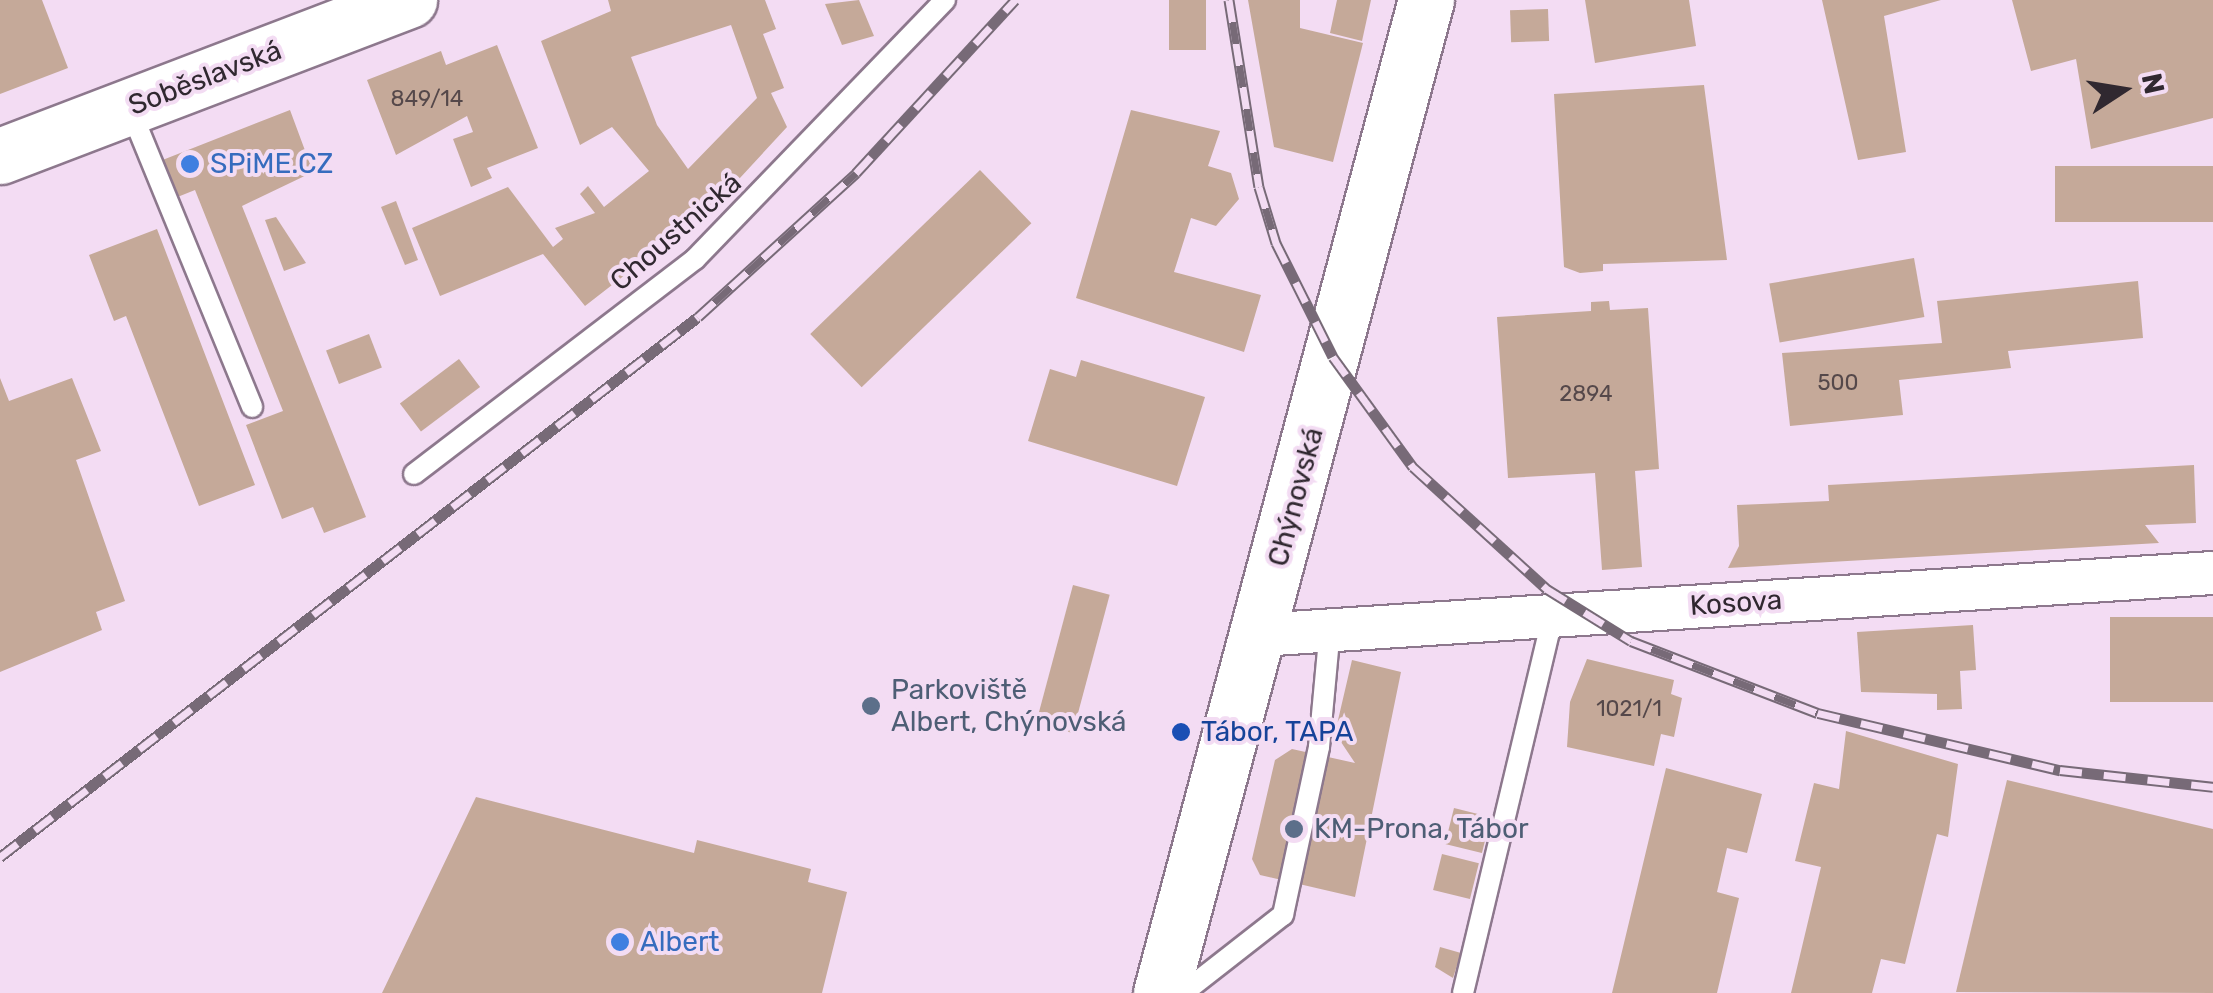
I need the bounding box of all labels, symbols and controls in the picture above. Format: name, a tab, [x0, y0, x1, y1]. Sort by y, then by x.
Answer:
street label: Soběslavská	[124, 33, 286, 123]
north arrow	[2073, 40, 2173, 140]
text: N	[2135, 70, 2171, 97]
house number: 849/14	[391, 86, 463, 112]
place label: SPiME.CZ	[210, 147, 333, 181]
marker: SPiME.CZ	[179, 153, 201, 175]
street label: Choustnická	[604, 166, 748, 298]
house number: 500	[1817, 370, 1859, 396]
house number: 2894	[1559, 381, 1613, 407]
street label: Chýnovská	[1261, 424, 1331, 570]
street label: Kosova	[1689, 583, 1783, 623]
place label: Parkoviště Albert, Chýnovská	[891, 673, 1127, 739]
marker: Parkoviště Albert, Chýnovská	[860, 695, 882, 717]
house number: 1021/1	[1596, 696, 1662, 722]
place label: Tábor, TAPA	[1201, 715, 1354, 749]
marker: Tábor, TAPA	[1170, 721, 1192, 743]
place label: KM-Prona, Tábor	[1314, 812, 1529, 846]
marker: KM-Prona, Tábor	[1283, 818, 1305, 840]
place label: Albert	[640, 925, 719, 959]
marker: Albert	[609, 931, 631, 953]

